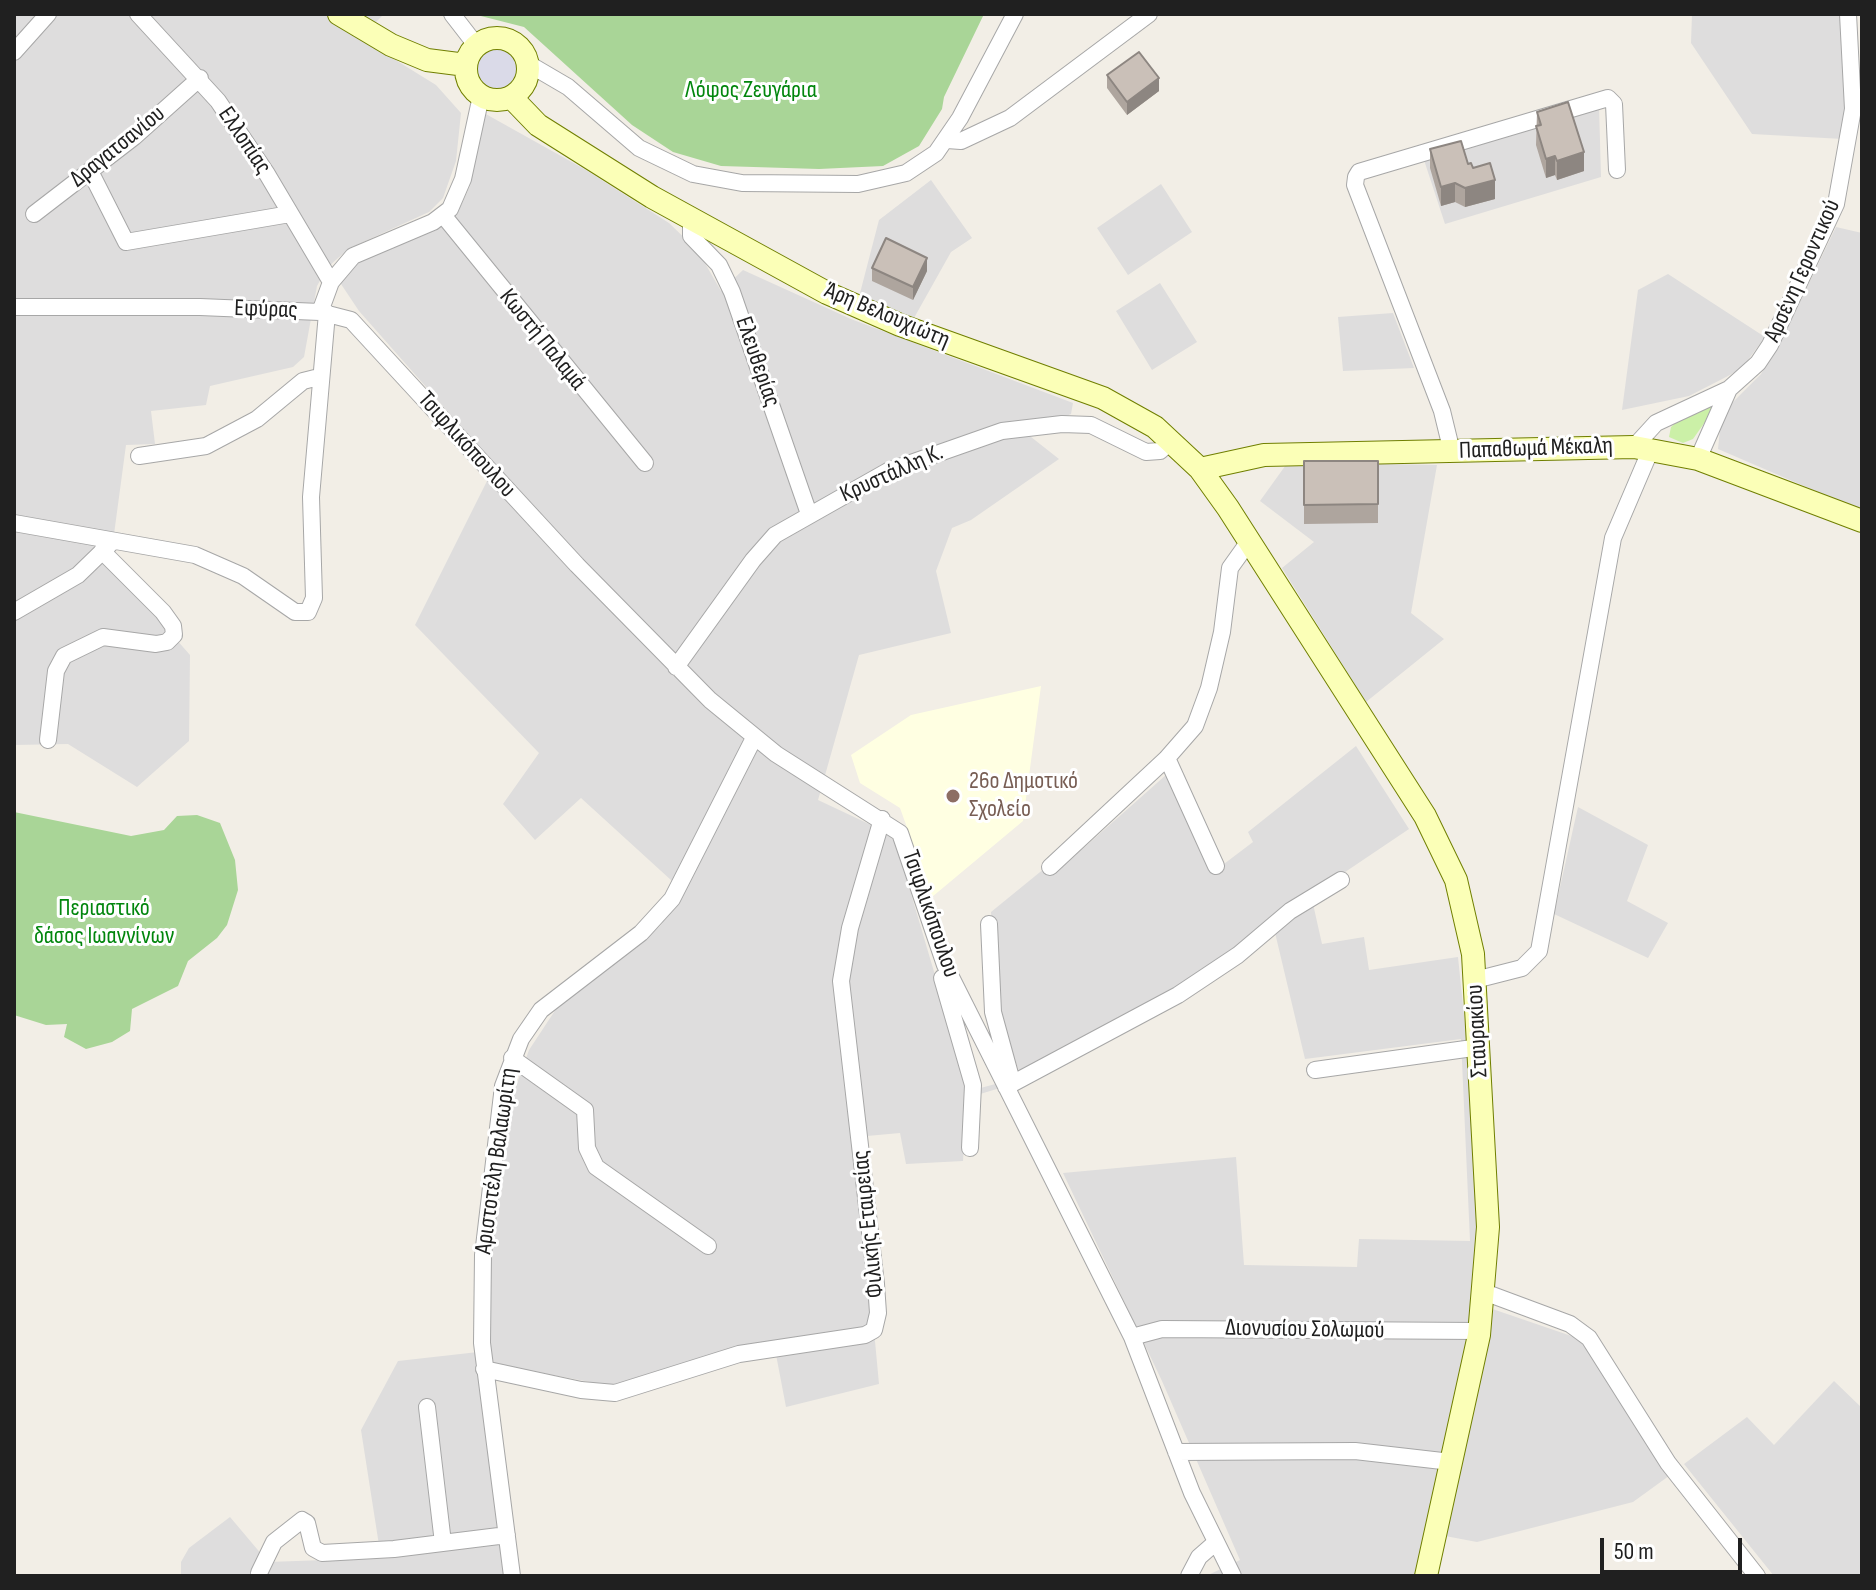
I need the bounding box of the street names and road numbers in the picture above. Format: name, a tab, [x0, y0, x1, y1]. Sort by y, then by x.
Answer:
street label: Δραγατσανίου	[65, 100, 171, 194]
street label: Ελλοπίας	[211, 102, 277, 180]
street label: Αρσένη Γεροντικού	[1759, 195, 1847, 347]
street label: Άρη Βελουχιώτη	[820, 277, 954, 355]
street label: Κωστή Παλαμά	[493, 284, 591, 396]
street label: Εφύρας	[234, 295, 298, 325]
street label: Ελευθερίας	[728, 313, 786, 411]
street label: Τσιφλικόπουλου	[411, 386, 521, 504]
street label: Παπαθωμά Μέκαλη	[1459, 432, 1613, 466]
street label: Κρυστάλλη Κ.	[836, 439, 948, 509]
street label: Τσιφλικόπουλου	[895, 847, 965, 981]
street label: Σταυρακίου	[1461, 984, 1495, 1078]
street label: Αριστοτέλη Βαλαωρίτη	[470, 1066, 524, 1256]
street label: Φιλικής Εταιρείας	[847, 1149, 891, 1299]
street label: Διονυσίου Σολωμού	[1225, 1314, 1385, 1346]

